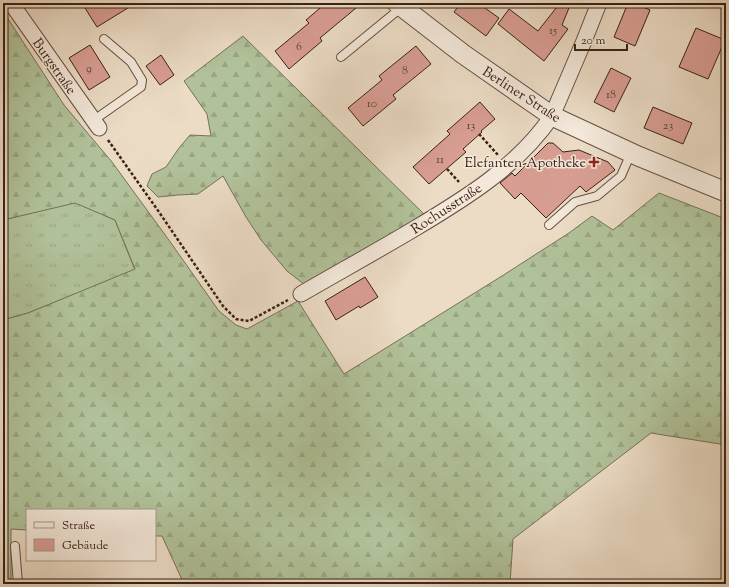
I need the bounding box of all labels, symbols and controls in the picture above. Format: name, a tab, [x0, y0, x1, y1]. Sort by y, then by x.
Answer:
house number: 15	[549, 22, 557, 40]
scale bar	[575, 26, 627, 52]
text: 20 m	[581, 32, 606, 50]
street label: Burgstraße	[27, 35, 80, 99]
house number: 6	[296, 38, 302, 56]
house number: 9	[86, 60, 92, 78]
house number: 8	[402, 62, 408, 80]
street label: Berliner Straße	[478, 63, 564, 129]
house number: 18	[606, 86, 616, 104]
house number: 10	[367, 95, 377, 113]
house number: 13	[467, 117, 476, 135]
house number: 23	[663, 117, 673, 135]
house number: 11	[436, 151, 444, 169]
place label: Elefanten-Apotheke	[465, 154, 586, 174]
marker: Elefanten-Apotheke	[589, 157, 599, 167]
street label: Rochusstraße	[408, 179, 487, 240]
legend	[26, 509, 156, 561]
text: Straße	[62, 517, 96, 535]
text: Gebäude	[62, 537, 109, 555]

